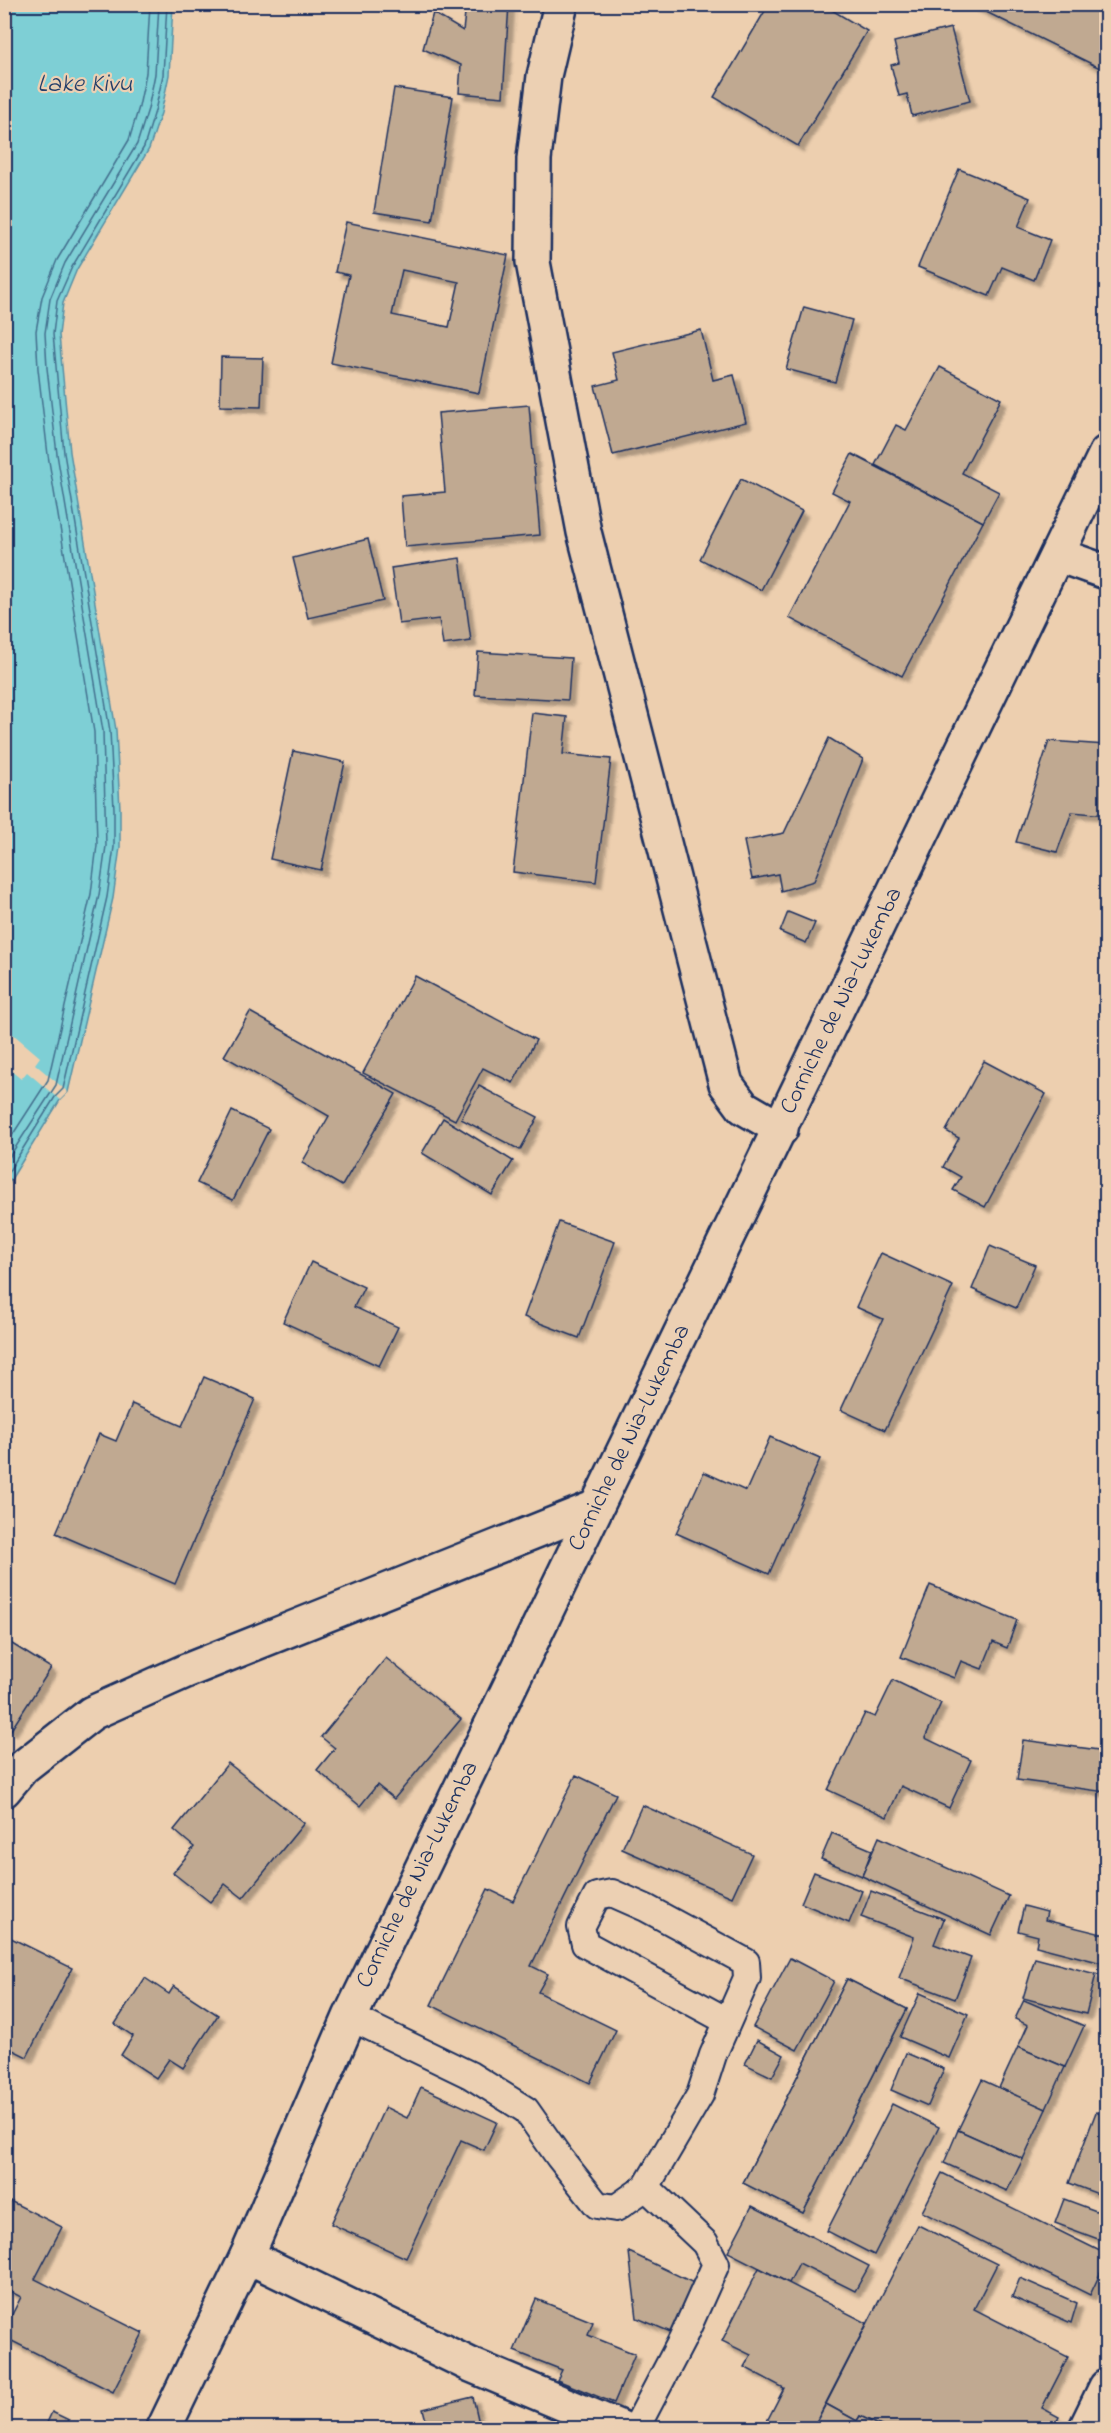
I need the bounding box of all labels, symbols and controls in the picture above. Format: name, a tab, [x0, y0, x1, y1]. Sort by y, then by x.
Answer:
water label: Lake Kivu	[37, 66, 133, 104]
street label: Corniche de Nia-Lukemba	[772, 881, 912, 1121]
street label: Corniche de Nia-Lukemba	[560, 1318, 700, 1558]
street label: Corniche de Nia-Lukemba	[348, 1755, 488, 1995]

